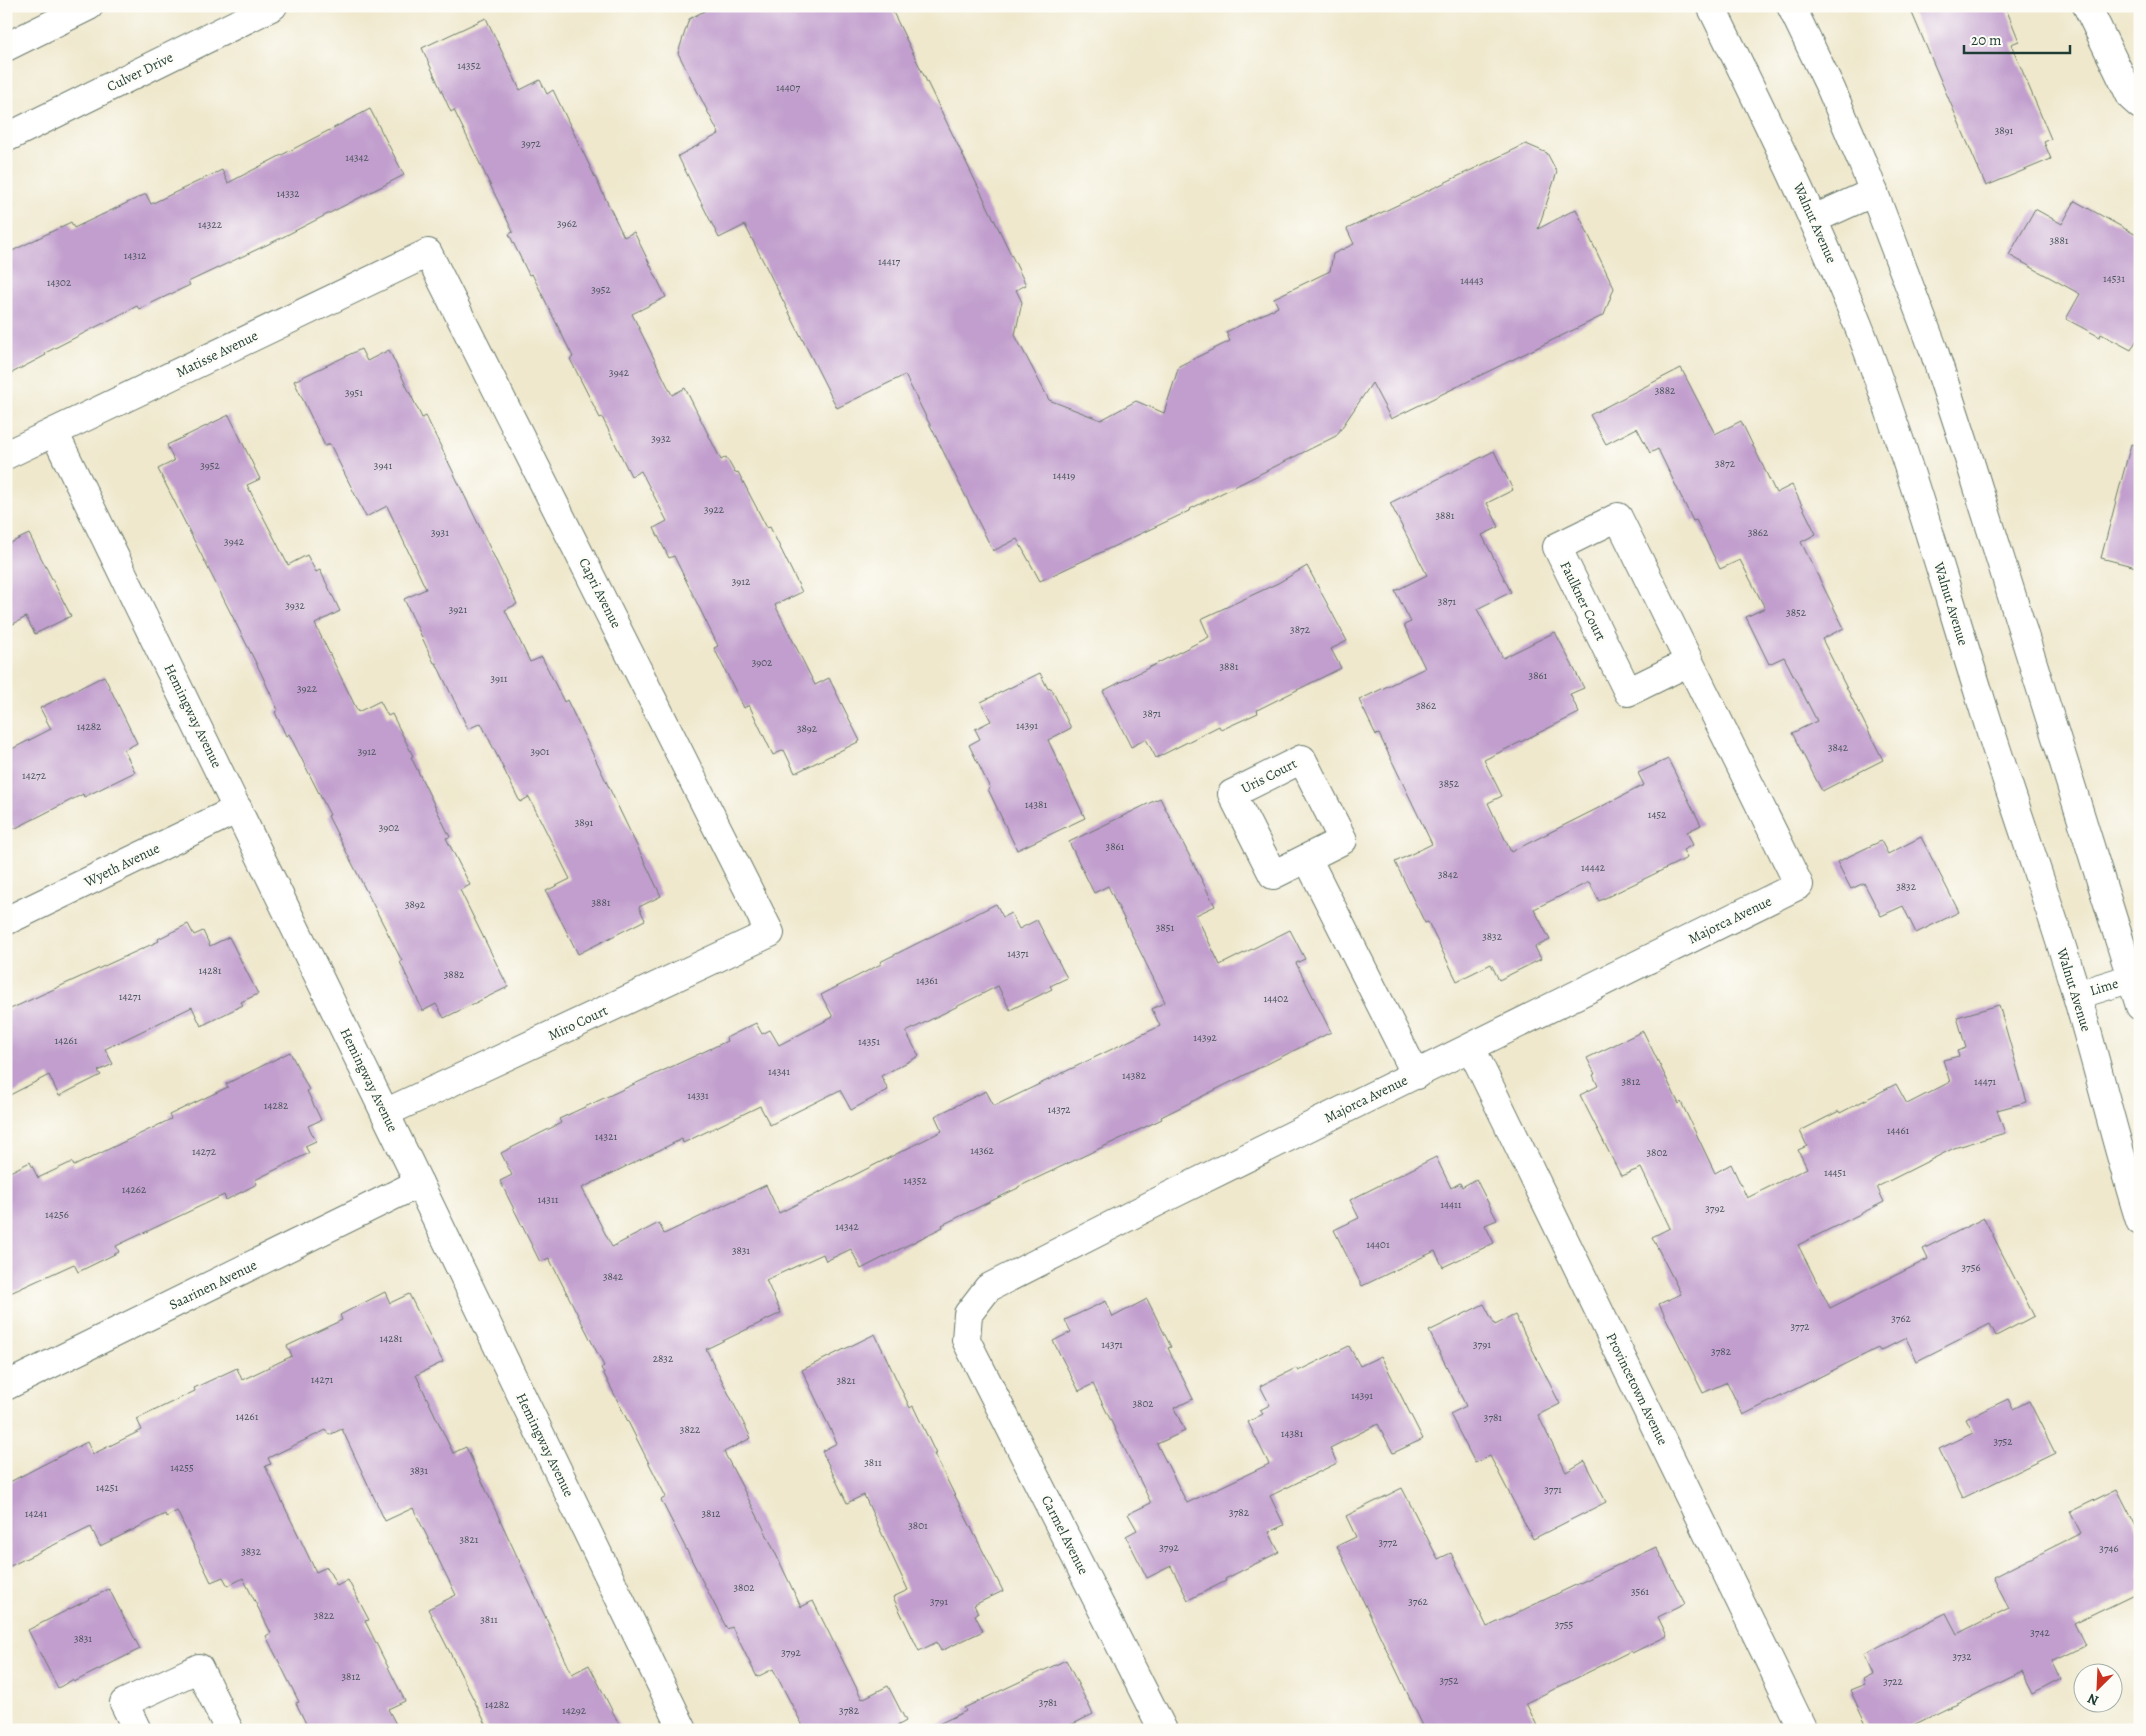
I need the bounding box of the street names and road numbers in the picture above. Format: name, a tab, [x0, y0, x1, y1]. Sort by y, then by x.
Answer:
street label: Culver Drive	[104, 48, 176, 96]
street label: Walnut Avenue	[1788, 179, 1841, 266]
street label: Matisse Avenue	[173, 326, 261, 382]
street label: Capri Avenue	[574, 555, 626, 631]
street label: Faulkner Court	[1556, 558, 1611, 644]
street label: Walnut Avenue	[1929, 559, 1973, 648]
street label: Hemingway Avenue	[160, 661, 226, 771]
street label: Uris Court	[1238, 754, 1300, 798]
street label: Wyeth Avenue	[80, 839, 163, 892]
street label: Majorca Avenue	[1685, 892, 1775, 948]
street label: Walnut Avenue	[2052, 945, 2096, 1034]
street label: Lime	[2087, 974, 2121, 1000]
street label: Miro Court	[545, 1001, 611, 1045]
street label: Hemingway Avenue	[336, 1025, 402, 1135]
street label: Majorca Avenue	[1321, 1071, 1411, 1127]
street label: Saarinen Avenue	[166, 1256, 260, 1314]
street label: Provincetown Avenue	[1602, 1330, 1672, 1448]
street label: Hemingway Avenue	[512, 1390, 578, 1500]
street label: Carmel Avenue	[1037, 1492, 1093, 1578]

